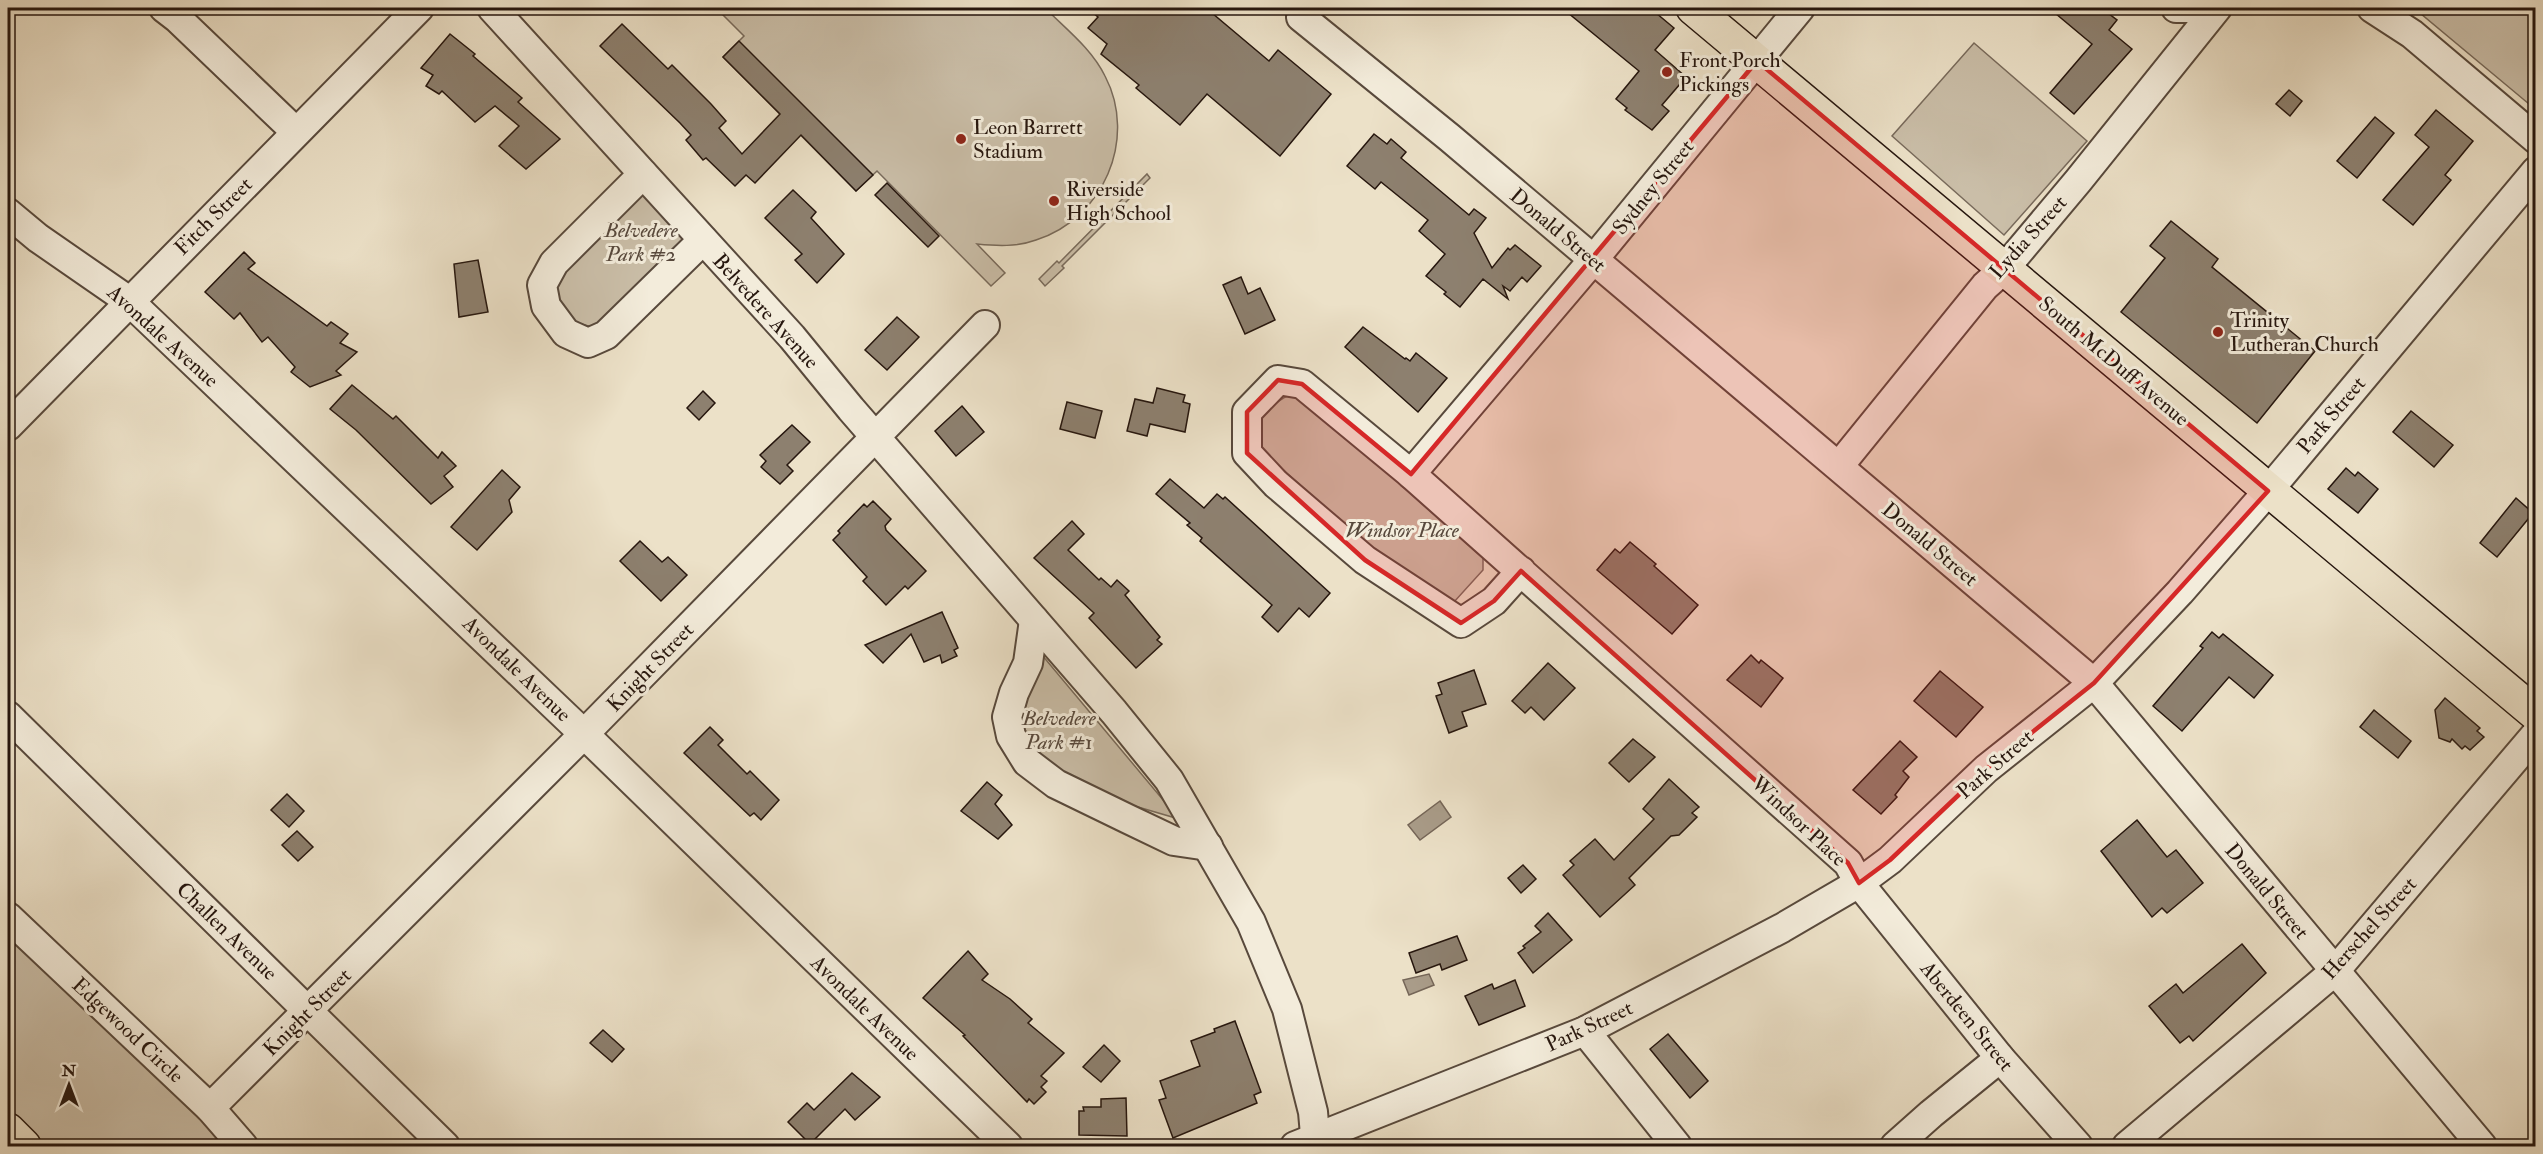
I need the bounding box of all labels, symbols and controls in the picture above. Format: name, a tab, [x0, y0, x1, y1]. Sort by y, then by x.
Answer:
place label: Front Porch Pickings	[1679, 47, 1780, 98]
marker: Front Porch Pickings	[1660, 65, 1674, 79]
place label: Leon Barrett Stadium	[973, 114, 1083, 165]
marker: Leon Barrett Stadium	[954, 132, 968, 146]
street label: Sydney Street	[1607, 134, 1700, 240]
street label: Fitch Street	[169, 171, 258, 261]
place label: Riverside High School	[1066, 176, 1172, 227]
street label: Donald Street	[1504, 182, 1611, 279]
street label: Lydia Street	[1984, 190, 2073, 285]
marker: Riverside High School	[1047, 194, 1061, 208]
park label: Belvedere Park #2	[603, 217, 679, 268]
street label: Belvedere Avenue	[707, 248, 825, 375]
street label: Avondale Avenue	[101, 279, 224, 394]
street label: South McDuff Avenue	[2033, 291, 2195, 432]
place label: Trinity Lutheran Church	[2230, 307, 2379, 358]
marker: Trinity Lutheran Church	[2211, 325, 2225, 339]
street label: Park Street	[2291, 371, 2372, 460]
street label: Donald Street	[1876, 496, 1983, 593]
park label: Windsor Place	[1345, 517, 1460, 544]
street label: Avondale Avenue	[456, 610, 577, 728]
street label: Knight Street	[601, 617, 700, 718]
park label: Belvedere Park #1	[1021, 705, 1097, 756]
street label: Park Street	[1951, 723, 2040, 805]
street label: Windsor Place	[1744, 769, 1852, 873]
street label: Donald Street	[2219, 838, 2315, 945]
street label: Herschel Street	[2316, 871, 2423, 985]
street label: Challen Avenue	[170, 876, 283, 987]
street label: Avondale Avenue	[804, 949, 925, 1067]
street label: Aberdeen Street	[1913, 955, 2019, 1077]
street label: Knight Street	[257, 962, 357, 1062]
street label: Edgewood Circle	[66, 972, 189, 1089]
street label: Park Street	[1541, 994, 1637, 1058]
north arrow	[39, 1055, 99, 1115]
text: N	[61, 1061, 77, 1081]

